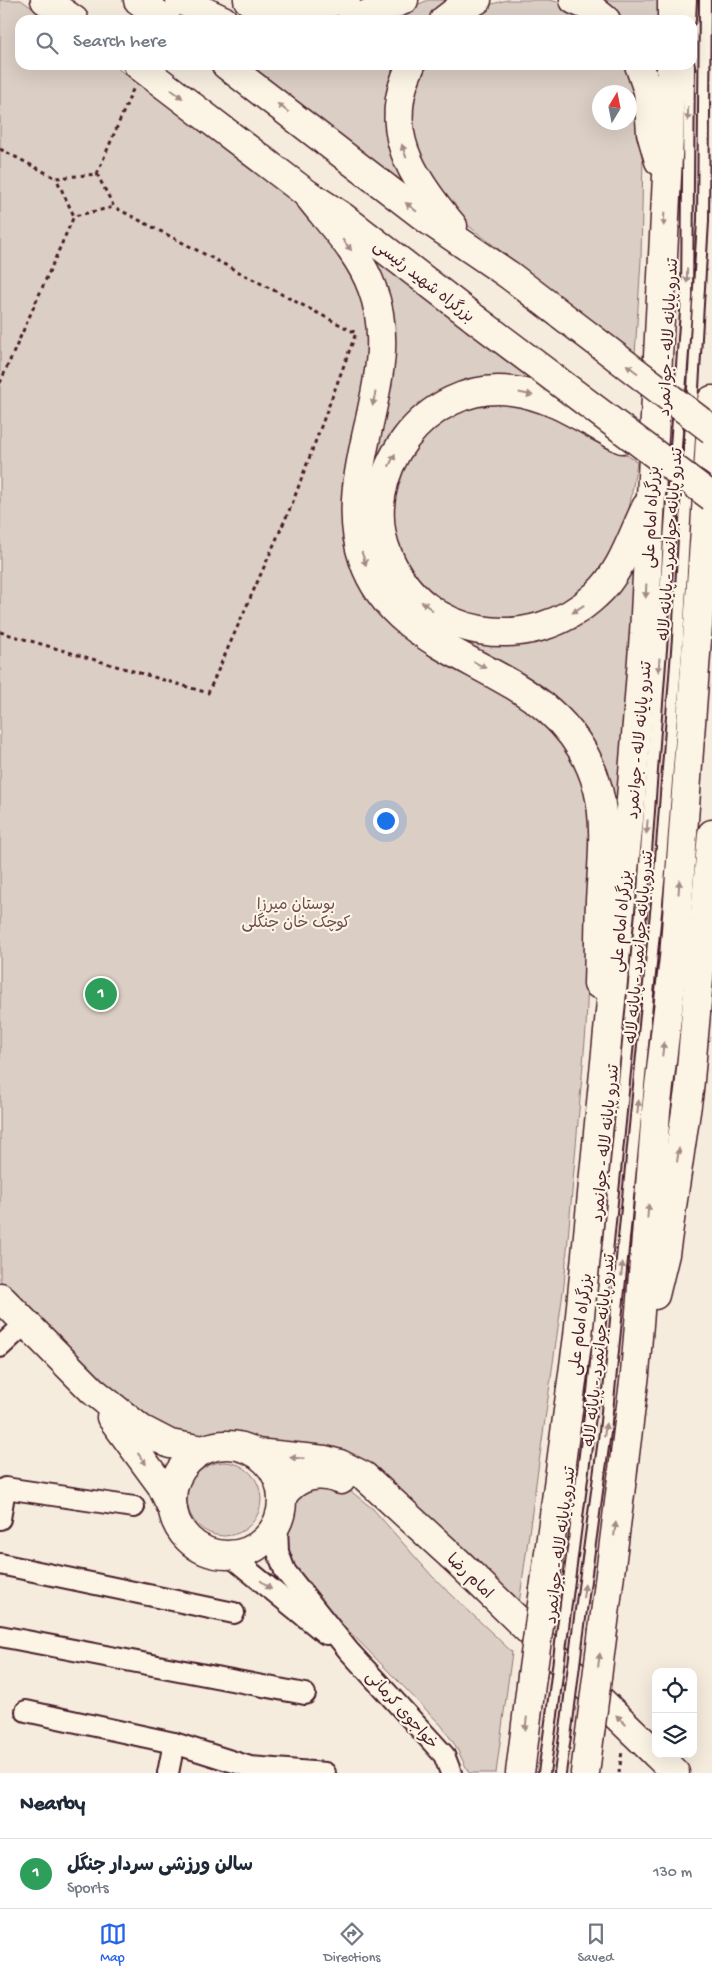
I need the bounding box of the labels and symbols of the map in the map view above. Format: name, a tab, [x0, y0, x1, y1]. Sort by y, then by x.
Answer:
north arrow	[592, 85, 637, 130]
one-way arrow	[170, 89, 184, 99]
one-way arrow	[276, 103, 290, 113]
one-way arrow	[684, 106, 692, 122]
one-way arrow	[400, 143, 408, 158]
one-way arrow	[405, 202, 418, 212]
one-way arrow	[660, 211, 668, 227]
street label: بزرگراه شهید رئیسی	[369, 235, 479, 328]
one-way arrow	[342, 238, 353, 251]
street label: تندرو پایانه لاله - جوانمرد	[657, 257, 684, 417]
one-way arrow	[683, 268, 691, 284]
one-way arrow	[625, 363, 638, 374]
one-way arrow	[518, 390, 534, 398]
one-way arrow	[370, 392, 378, 407]
street label: تندرو پایانه جوانمرد - پایانه لاله	[656, 447, 689, 642]
one-way arrow	[388, 453, 396, 467]
street label: بزرگراه امام علی	[638, 465, 666, 569]
one-way arrow	[360, 552, 368, 567]
one-way arrow	[642, 583, 650, 599]
one-way arrow	[421, 600, 434, 611]
one-way arrow	[572, 604, 585, 614]
one-way arrow	[655, 658, 663, 674]
street label: تندرو پایانه لاله - جوانمرد	[625, 660, 658, 820]
one-way arrow	[474, 661, 487, 670]
your location	[373, 808, 399, 834]
one-way arrow	[642, 819, 650, 835]
street label: تندرو پایانه جوانمرد - پایانه لاله	[624, 850, 659, 1045]
street label: بزرگراه امام علی	[607, 869, 637, 973]
one-way arrow	[675, 879, 683, 895]
park label: بوستان میرزا کوچک خان جنگلی	[241, 897, 351, 934]
pin: 1	[85, 975, 117, 1013]
one-way arrow	[659, 1041, 667, 1057]
street label: تندرو پایانه لاله - جوانمرد	[590, 1063, 625, 1223]
one-way arrow	[635, 1099, 643, 1115]
one-way arrow	[675, 1147, 683, 1163]
one-way arrow	[645, 1203, 653, 1219]
street label: تندرو پایانه جوانمرد - پایانه لاله	[582, 1253, 621, 1448]
one-way arrow	[618, 1260, 626, 1276]
street label: بزرگراه امام علی	[564, 1272, 598, 1377]
one-way arrow	[601, 1422, 609, 1438]
one-way arrow	[137, 1452, 147, 1466]
one-way arrow	[288, 1454, 304, 1462]
street label: تندرو پایانه لاله - جوانمرد	[543, 1465, 582, 1625]
one-way arrow	[611, 1521, 619, 1537]
street label: امام رضا	[441, 1551, 496, 1604]
one-way arrow	[260, 1579, 273, 1590]
one-way arrow	[580, 1583, 588, 1599]
one-way arrow	[595, 1652, 603, 1668]
street label: خواجوی کرمانی	[360, 1668, 441, 1754]
one-way arrow	[615, 1714, 627, 1726]
one-way arrow	[522, 1717, 530, 1733]

